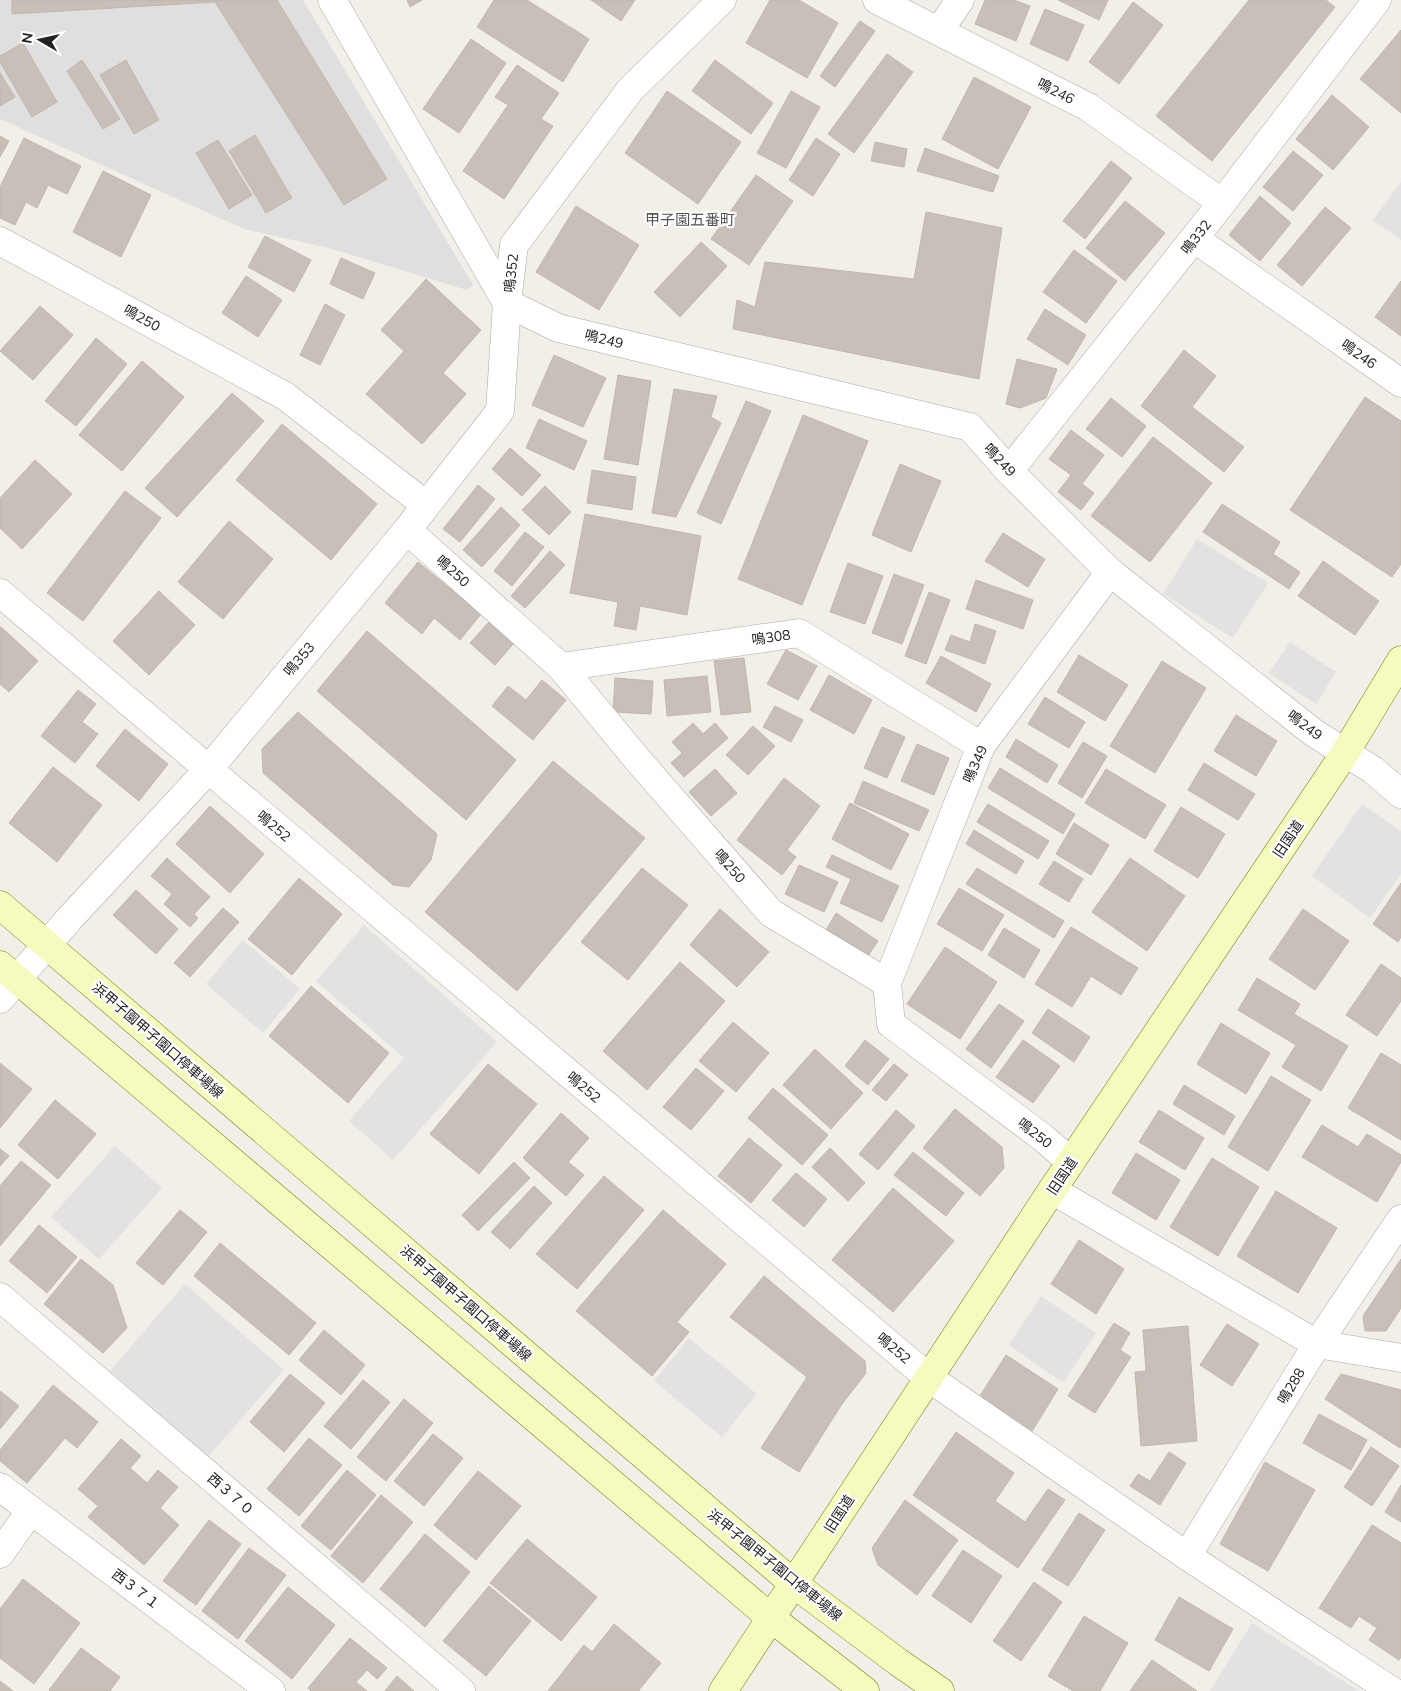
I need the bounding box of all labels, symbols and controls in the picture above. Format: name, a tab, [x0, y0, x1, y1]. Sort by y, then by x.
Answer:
north arrow	[15, 15, 65, 65]
text: N	[17, 31, 37, 45]
street label: 鳴246	[1034, 74, 1078, 108]
district label: 甲子園五番町	[645, 210, 735, 229]
street label: 鳴332	[1177, 216, 1215, 258]
street label: 鳴352	[500, 253, 522, 293]
street label: 鳴250	[120, 301, 164, 335]
street label: 鳴249	[583, 326, 625, 352]
street label: 鳴246	[1338, 335, 1380, 373]
street label: 鳴249	[980, 440, 1020, 480]
street label: 鳴250	[432, 551, 474, 591]
street label: 鳴308	[750, 625, 792, 649]
street label: 鳴353	[280, 638, 318, 680]
street label: 鳴249	[1284, 706, 1326, 744]
street label: 鳴349	[959, 742, 991, 786]
street label: 鳴252	[253, 807, 295, 845]
street label: 旧国道	[1269, 817, 1307, 861]
street label: 鳴250	[710, 845, 750, 887]
street label: 浜甲子園甲子園口停車場線	[89, 978, 227, 1102]
street label: 鳴252	[563, 1068, 605, 1106]
street label: 鳴250	[1014, 1114, 1056, 1152]
street label: 旧国道	[1043, 1154, 1081, 1198]
street label: 浜甲子園甲子園口停車場線	[397, 1241, 535, 1365]
street label: 鳴252	[873, 1329, 915, 1367]
street label: 鳴288	[1273, 1365, 1309, 1407]
street label: 西３７０	[204, 1469, 258, 1519]
street label: 旧国道	[820, 1491, 858, 1537]
street label: 浜甲子園甲子園口停車場線	[704, 1505, 846, 1625]
street label: 西３７１	[108, 1565, 164, 1613]

